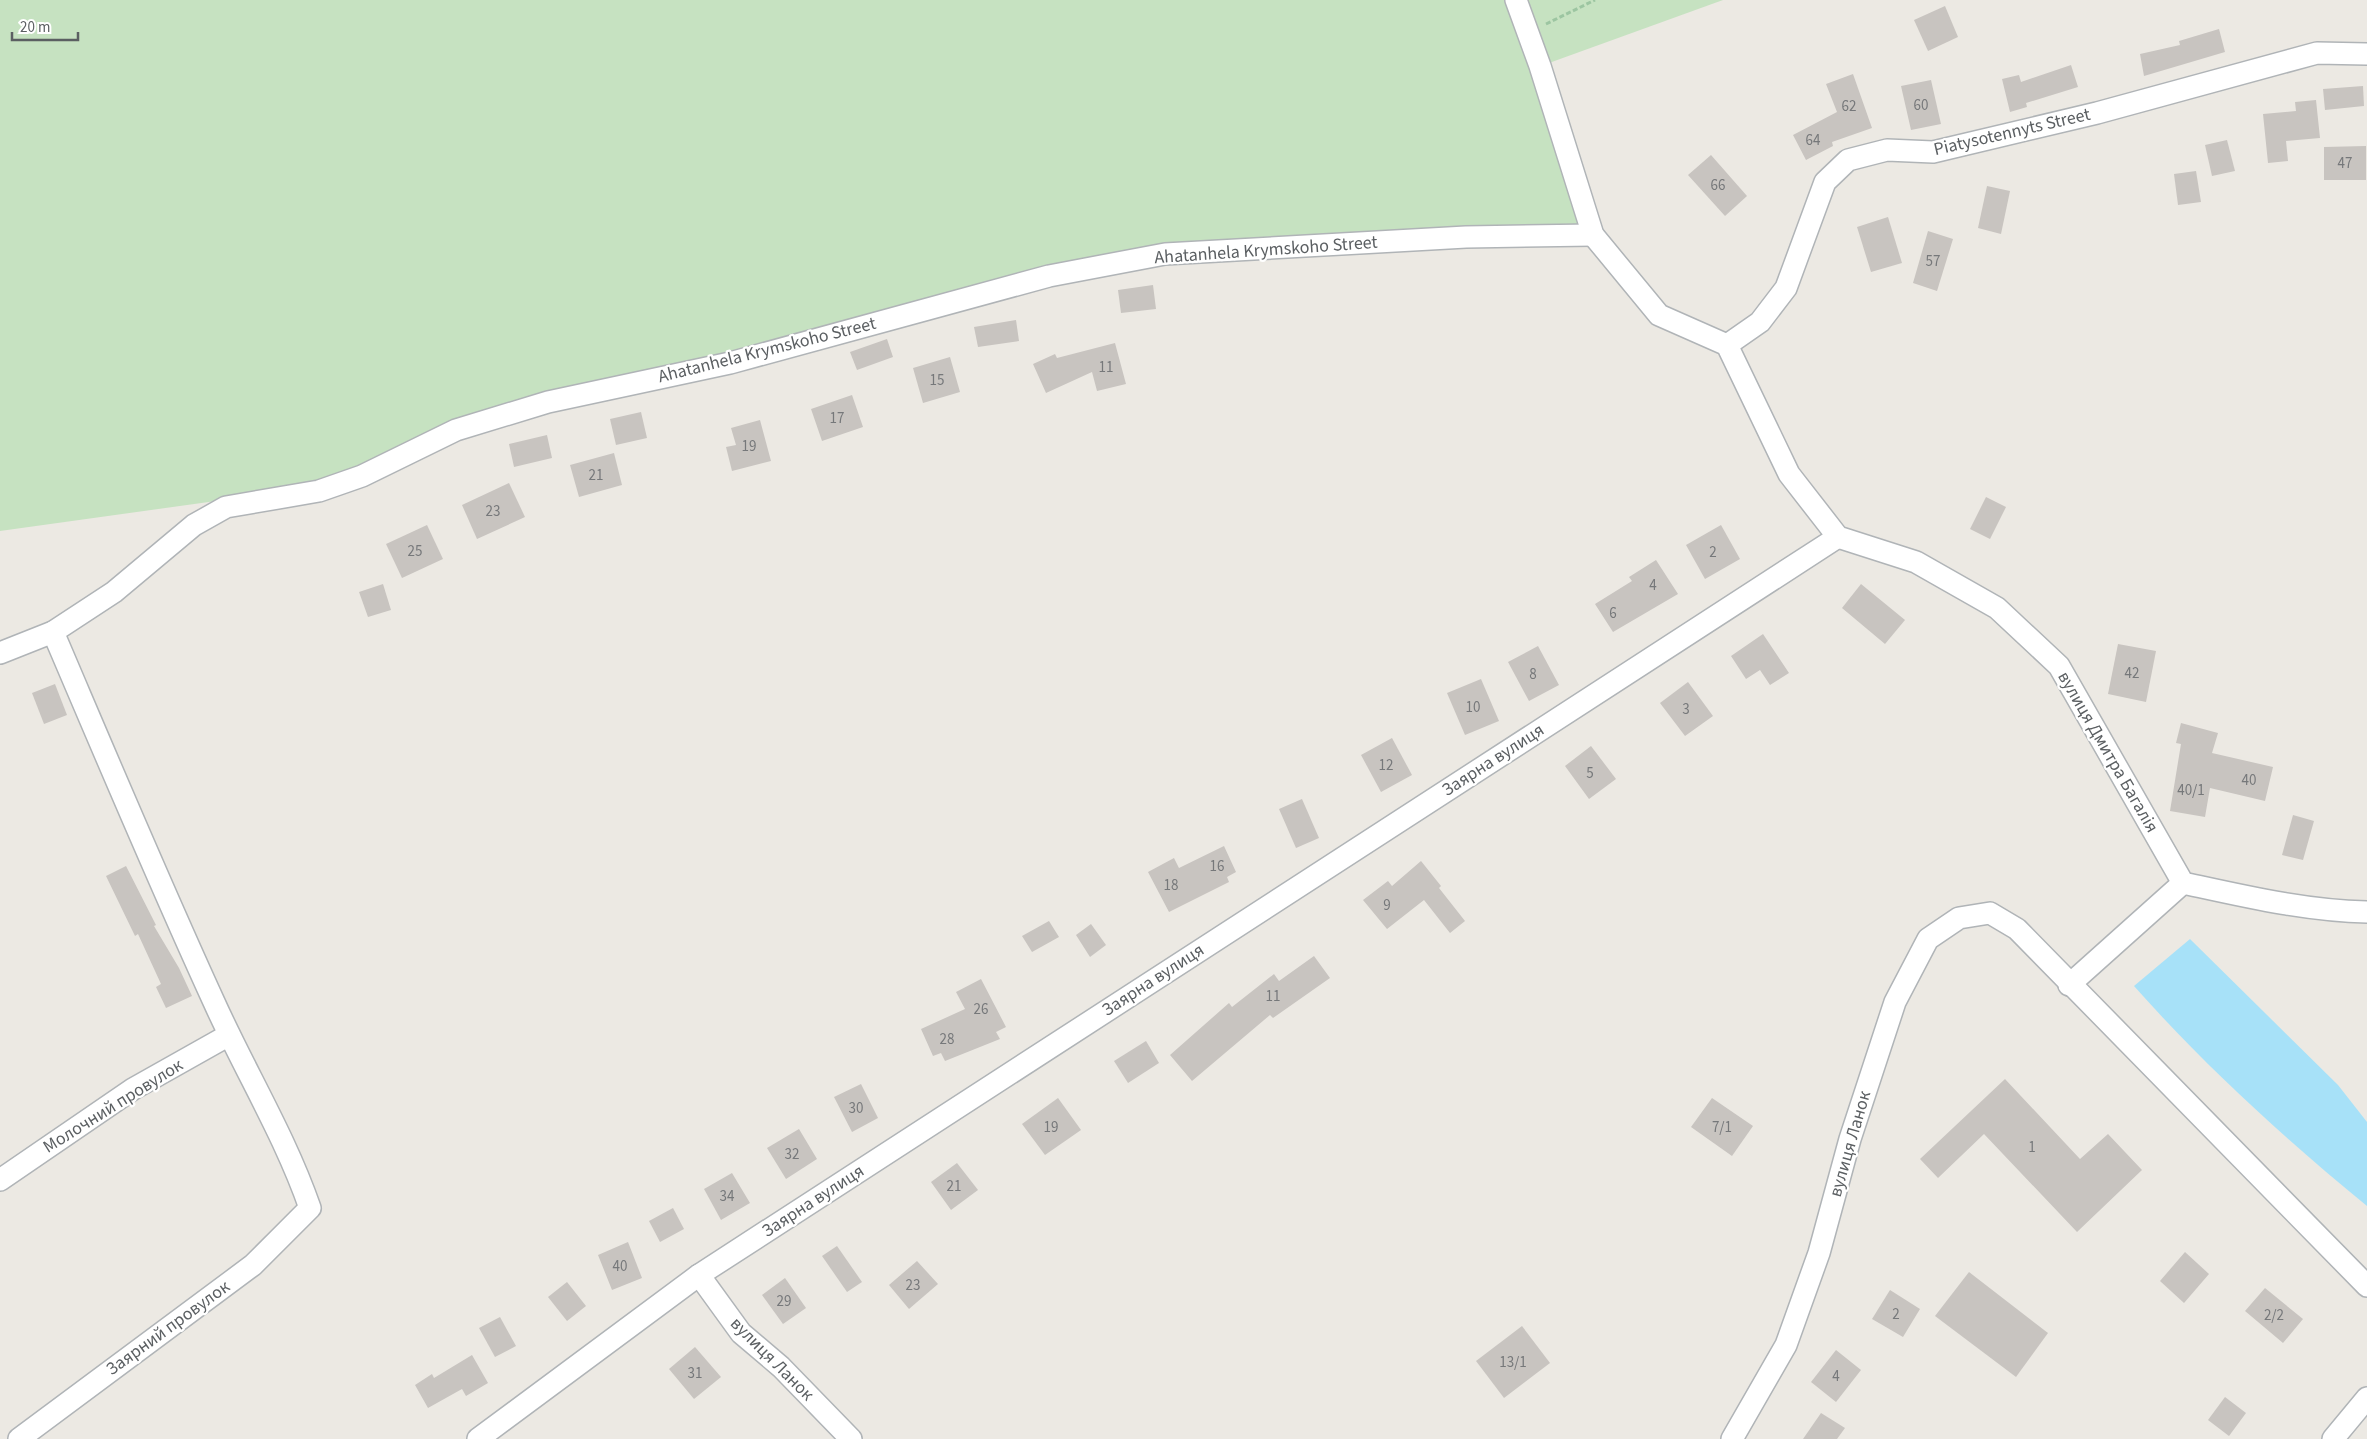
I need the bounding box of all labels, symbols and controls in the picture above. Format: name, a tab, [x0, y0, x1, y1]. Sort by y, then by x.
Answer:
scale bar	[12, 10, 79, 42]
text: 20 m	[20, 17, 50, 38]
house number: 60	[1914, 95, 1928, 116]
house number: 62	[1842, 96, 1856, 117]
street label: Piatysotennyts Street	[1931, 102, 2093, 162]
house number: 64	[1806, 130, 1821, 151]
house number: 47	[2338, 153, 2352, 174]
house number: 66	[1711, 175, 1725, 196]
street label: Ahatanhela Krymskoho Street	[1154, 230, 1378, 270]
house number: 57	[1926, 251, 1940, 272]
street label: Ahatanhela Krymskoho Street	[656, 311, 878, 389]
house number: 11	[1099, 357, 1113, 378]
house number: 15	[930, 370, 944, 391]
house number: 17	[830, 408, 844, 429]
house number: 19	[742, 436, 756, 457]
house number: 21	[589, 465, 603, 486]
house number: 23	[486, 501, 500, 522]
house number: 25	[408, 541, 422, 562]
house number: 2	[1709, 542, 1717, 563]
house number: 4	[1649, 575, 1657, 596]
house number: 6	[1609, 603, 1617, 624]
house number: 42	[2125, 663, 2139, 684]
house number: 8	[1529, 664, 1537, 685]
street label: вулиця Дмитра Багалія	[2052, 667, 2164, 837]
house number: 10	[1466, 697, 1480, 718]
house number: 3	[1682, 699, 1690, 720]
street label: Заярна вулиця	[1437, 718, 1549, 802]
house number: 12	[1379, 755, 1393, 776]
house number: 5	[1586, 763, 1594, 784]
house number: 40	[2242, 770, 2256, 791]
house number: 40/1	[2177, 780, 2205, 801]
house number: 16	[1210, 856, 1224, 877]
house number: 18	[1164, 875, 1178, 896]
house number: 9	[1383, 895, 1391, 916]
street label: Заярна вулиця	[1097, 938, 1209, 1022]
house number: 11	[1266, 986, 1280, 1007]
house number: 26	[974, 999, 988, 1020]
house number: 28	[940, 1029, 954, 1050]
street label: Молочний провулок	[38, 1053, 188, 1159]
street label: вулиця Ланок	[1823, 1088, 1877, 1200]
house number: 30	[849, 1098, 863, 1119]
house number: 19	[1044, 1117, 1058, 1138]
house number: 7/1	[1712, 1117, 1732, 1138]
house number: 1	[2028, 1137, 2036, 1158]
house number: 32	[785, 1144, 799, 1165]
street label: Заярна вулиця	[757, 1159, 869, 1243]
house number: 21	[947, 1176, 961, 1197]
house number: 34	[720, 1186, 735, 1207]
house number: 40	[613, 1256, 627, 1277]
street label: Заярний провулок	[101, 1274, 235, 1381]
house number: 23	[906, 1275, 920, 1296]
house number: 29	[777, 1291, 791, 1312]
house number: 2	[1892, 1304, 1900, 1325]
house number: 2/2	[2264, 1305, 2284, 1326]
street label: вулиця Ланок	[725, 1312, 820, 1407]
house number: 13/1	[1499, 1352, 1527, 1373]
house number: 31	[688, 1363, 702, 1384]
house number: 4	[1832, 1366, 1840, 1387]

